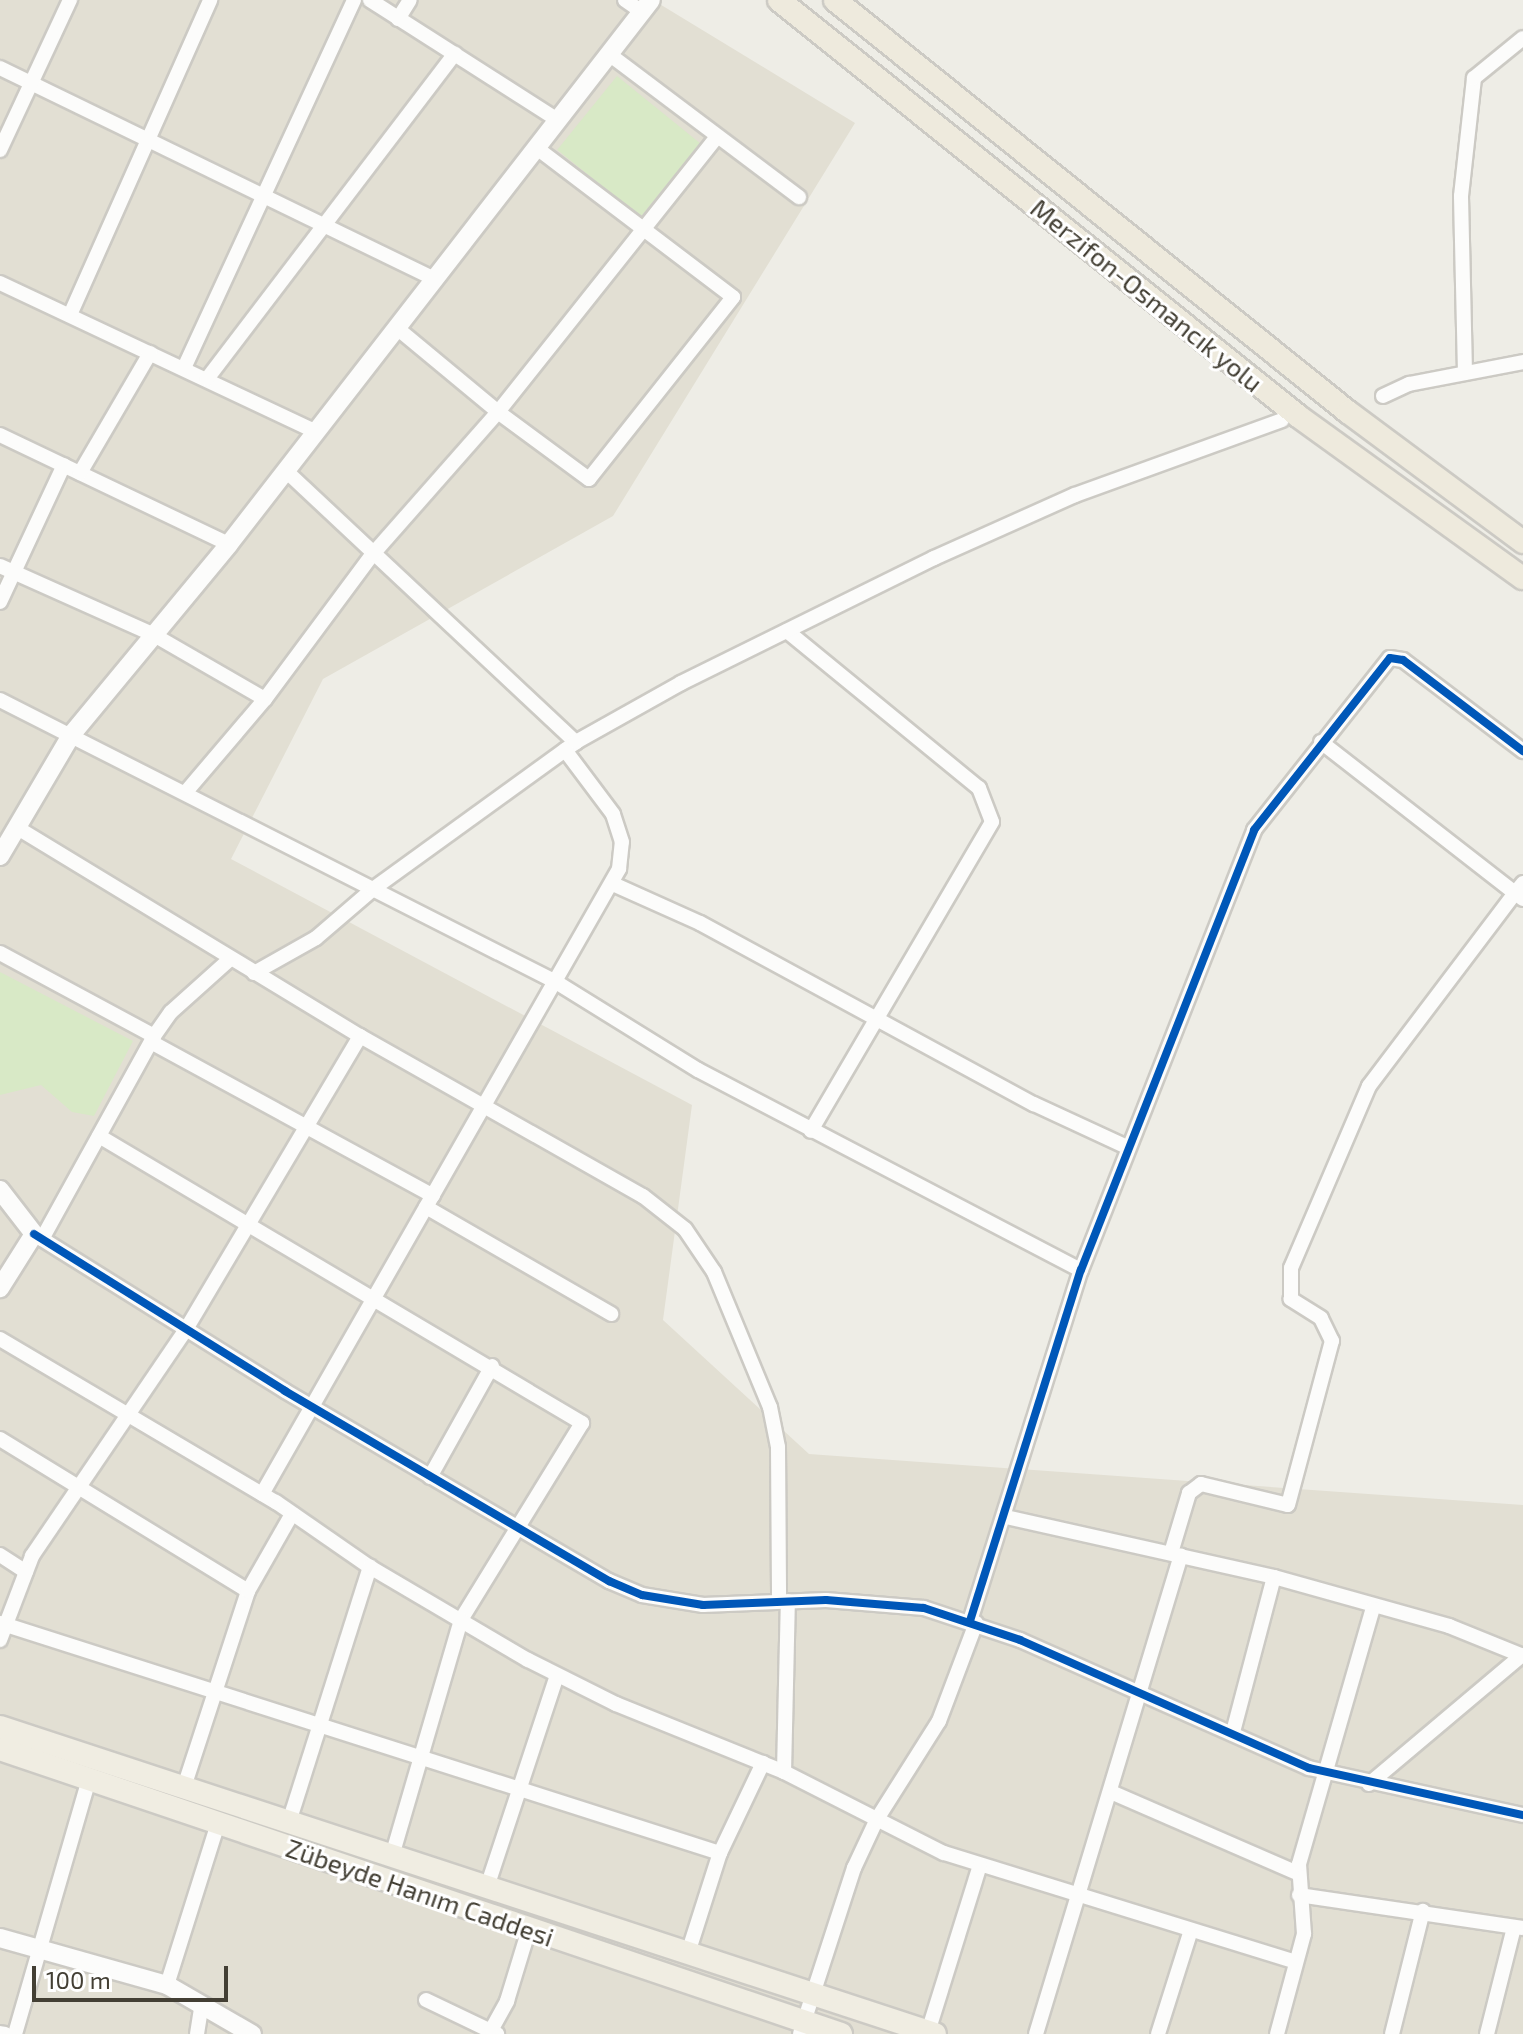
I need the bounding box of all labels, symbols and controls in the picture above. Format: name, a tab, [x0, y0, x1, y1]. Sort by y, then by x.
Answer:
street label: Merzifon-Osmancık yolu	[1025, 192, 1269, 398]
street label: Zübeyde Hanım Caddesi	[282, 1832, 558, 1952]
scale bar	[36, 1950, 232, 2000]
text: 100 m	[46, 1965, 111, 1994]

